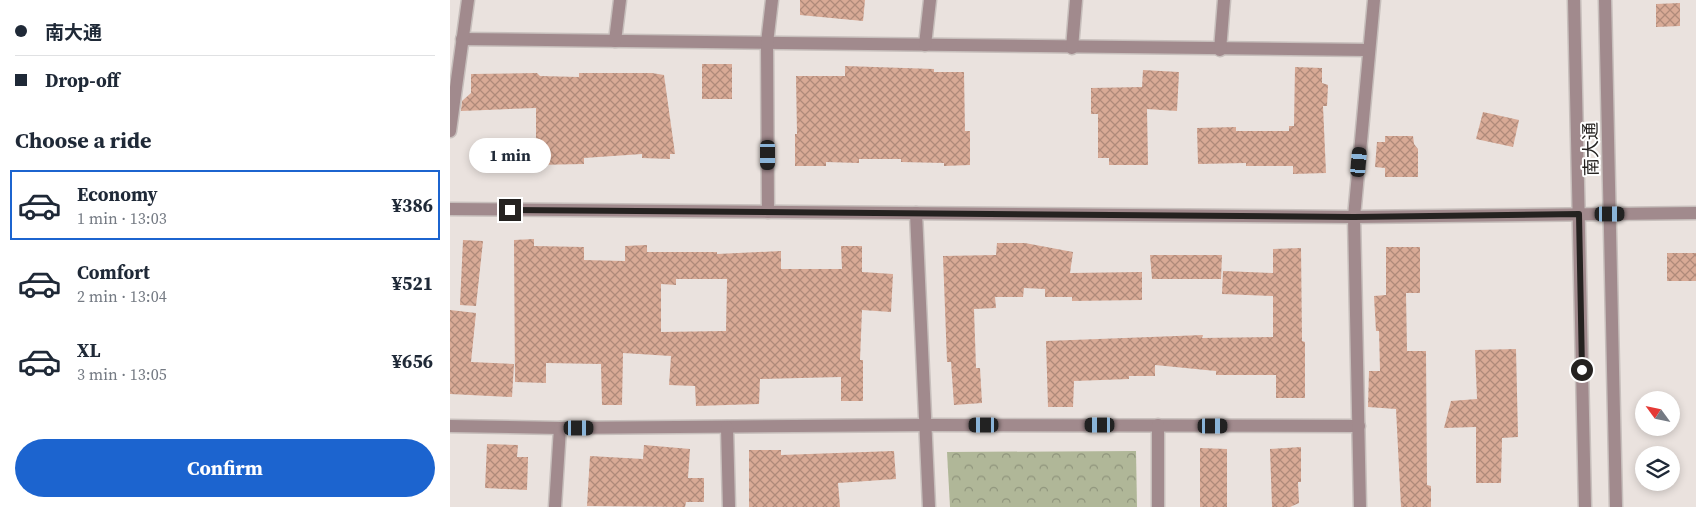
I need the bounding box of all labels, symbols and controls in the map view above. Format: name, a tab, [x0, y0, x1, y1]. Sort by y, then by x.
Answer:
text: 南大通	[45, 19, 102, 45]
text: Drop-off	[45, 67, 119, 93]
street label: 南大通	[1578, 122, 1603, 176]
text: Choose a ride	[15, 125, 152, 155]
callout: 1 min	[469, 138, 551, 172]
car	[760, 140, 775, 170]
text: 1 min	[489, 144, 531, 166]
car	[1350, 146, 1367, 178]
text: Economy	[77, 181, 158, 207]
icon: car	[17, 183, 62, 228]
text: ¥386	[392, 192, 433, 218]
route end	[499, 199, 521, 221]
text: 1 min · 13:03	[77, 207, 167, 229]
car	[1595, 207, 1625, 222]
text: Comfort	[77, 259, 150, 285]
icon: car	[17, 261, 62, 306]
text: ¥521	[392, 270, 433, 296]
text: 2 min · 13:04	[77, 285, 167, 307]
text: XL	[77, 337, 100, 363]
icon: car	[17, 339, 62, 384]
text: ¥656	[392, 348, 433, 374]
route start	[1571, 359, 1593, 381]
text: 3 min · 13:05	[77, 363, 167, 385]
north arrow	[1635, 391, 1680, 436]
map controls	[1635, 391, 1680, 491]
car	[969, 418, 999, 433]
car	[1085, 418, 1115, 433]
car	[1198, 419, 1228, 434]
car	[564, 421, 594, 436]
button: Confirm	[15, 439, 435, 497]
button: layers	[1635, 446, 1680, 491]

